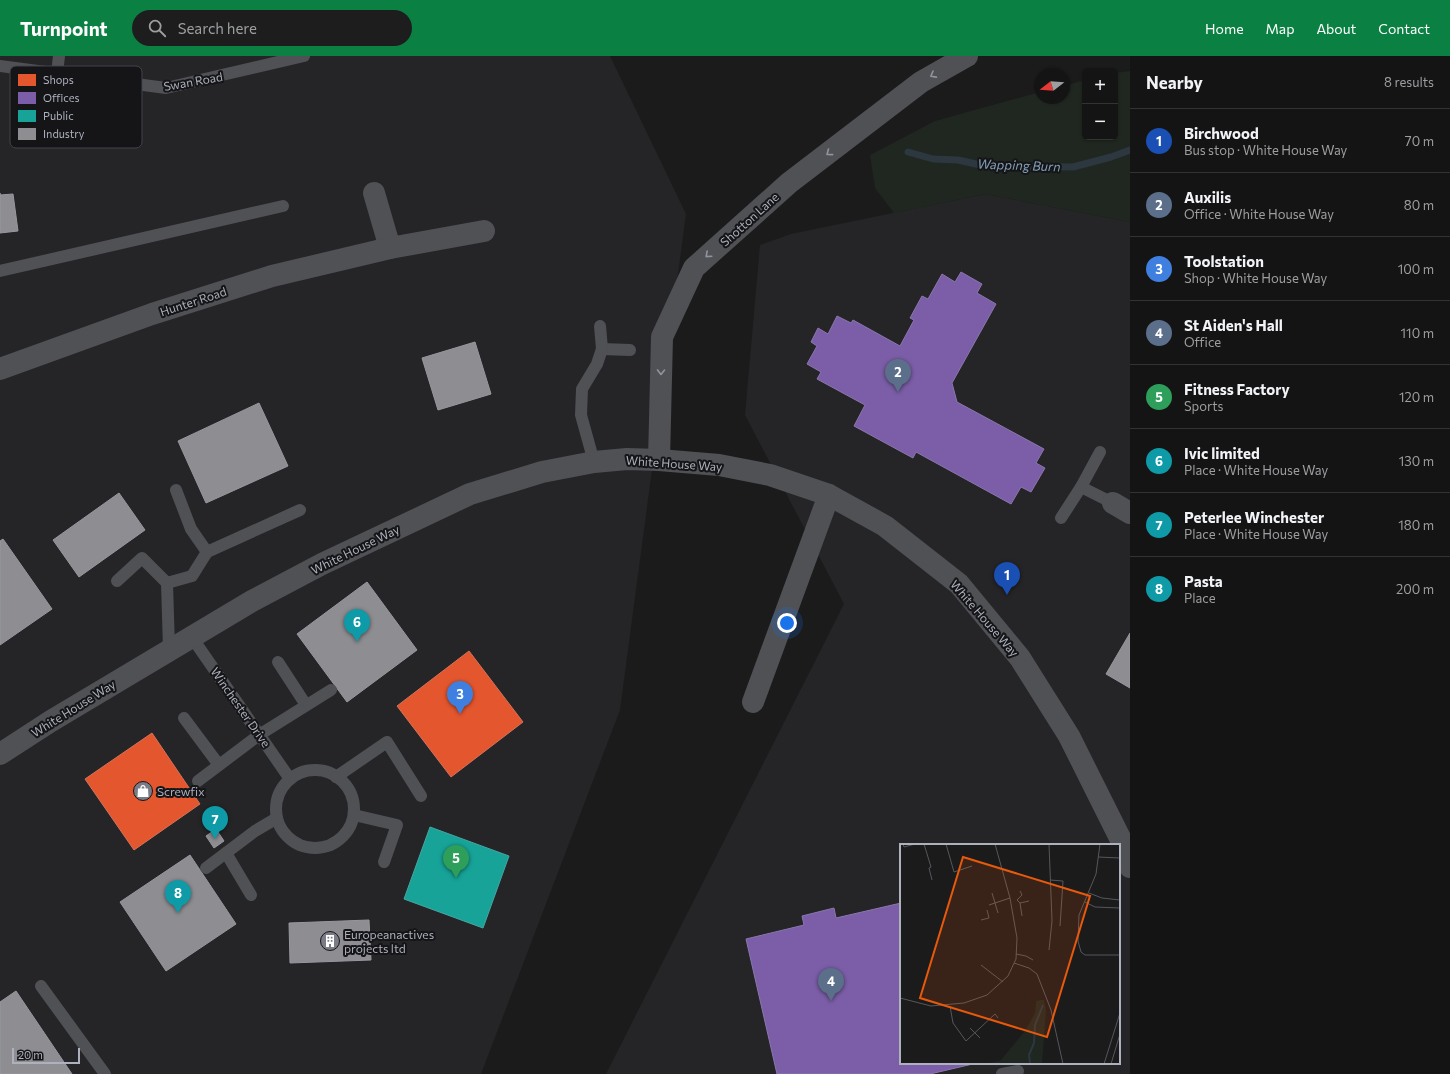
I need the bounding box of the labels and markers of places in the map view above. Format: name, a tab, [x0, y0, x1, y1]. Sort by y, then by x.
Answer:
pin: 2	[885, 359, 911, 392]
pin: 1	[994, 562, 1020, 595]
pin: 6	[344, 609, 370, 642]
pin: 3	[447, 681, 473, 714]
shop icon: Screwfix	[132, 780, 154, 802]
place label: Screwfix	[157, 784, 205, 798]
pin: 7	[202, 806, 228, 839]
pin: 5	[443, 845, 469, 878]
pin: 8	[165, 880, 191, 913]
place label: Europeanactives projects ltd	[344, 927, 434, 955]
building icon: Europeanactives projects ltd	[319, 930, 341, 952]
pin: 4	[818, 968, 844, 1001]

